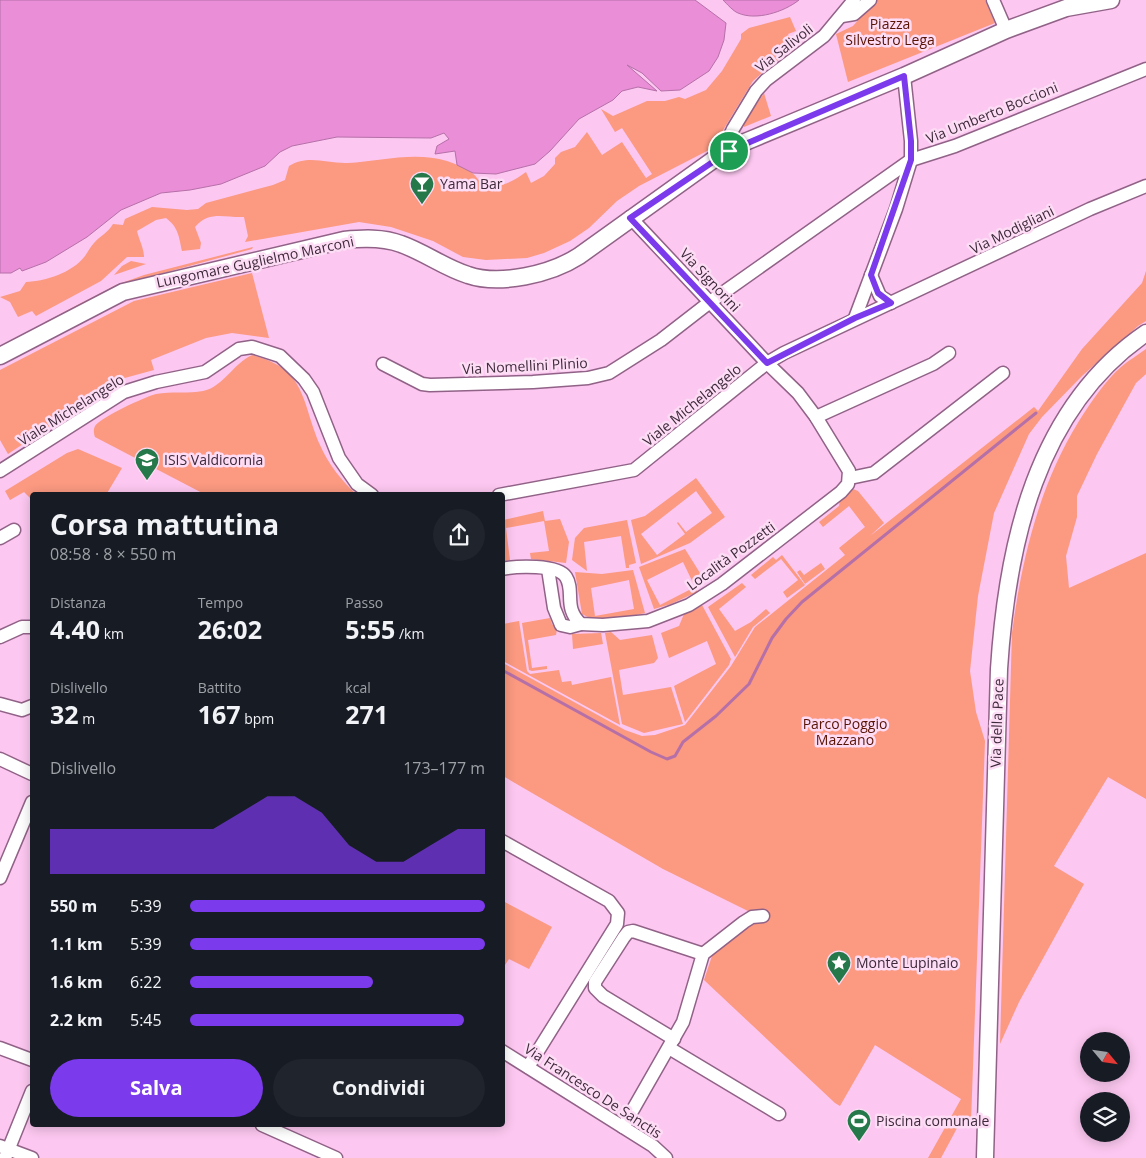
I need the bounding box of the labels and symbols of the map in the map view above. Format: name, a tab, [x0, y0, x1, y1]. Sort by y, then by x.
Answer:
park label: Piazza Silvestro Lega	[845, 14, 935, 49]
street label: Via Salivoli	[751, 19, 816, 76]
street label: Via Umberto Boccioni	[923, 77, 1061, 148]
pin	[708, 130, 750, 172]
bar icon: Yama Bar	[409, 171, 435, 205]
place label: Yama Bar	[440, 174, 503, 193]
street label: Via Modigliani	[967, 201, 1057, 258]
street label: Lungomare Guglielmo Marconi	[154, 231, 355, 292]
street label: Via Signorini	[676, 244, 745, 316]
street label: Via Nomellini Plinio	[462, 353, 588, 378]
street label: Viale Michelangelo	[639, 359, 745, 450]
street label: Viale Michelangelo	[14, 369, 127, 450]
school or university icon: ISIS Valdicornia	[134, 447, 160, 481]
place label: ISIS Valdicornia	[164, 450, 263, 469]
street label: Località Pozzetti	[683, 517, 779, 594]
street label: Via della Pace	[985, 678, 1008, 768]
park label: Parco Poggio Mazzano	[803, 714, 887, 749]
place icon: Monte Lupinaio	[826, 950, 852, 984]
place label: Monte Lupinaio	[856, 953, 958, 972]
north arrow	[1080, 1032, 1130, 1082]
street label: Via Francesco De Sanctis	[521, 1039, 666, 1142]
sports icon: Piscina comunale	[846, 1108, 872, 1142]
place label: Piscina comunale	[876, 1111, 989, 1130]

